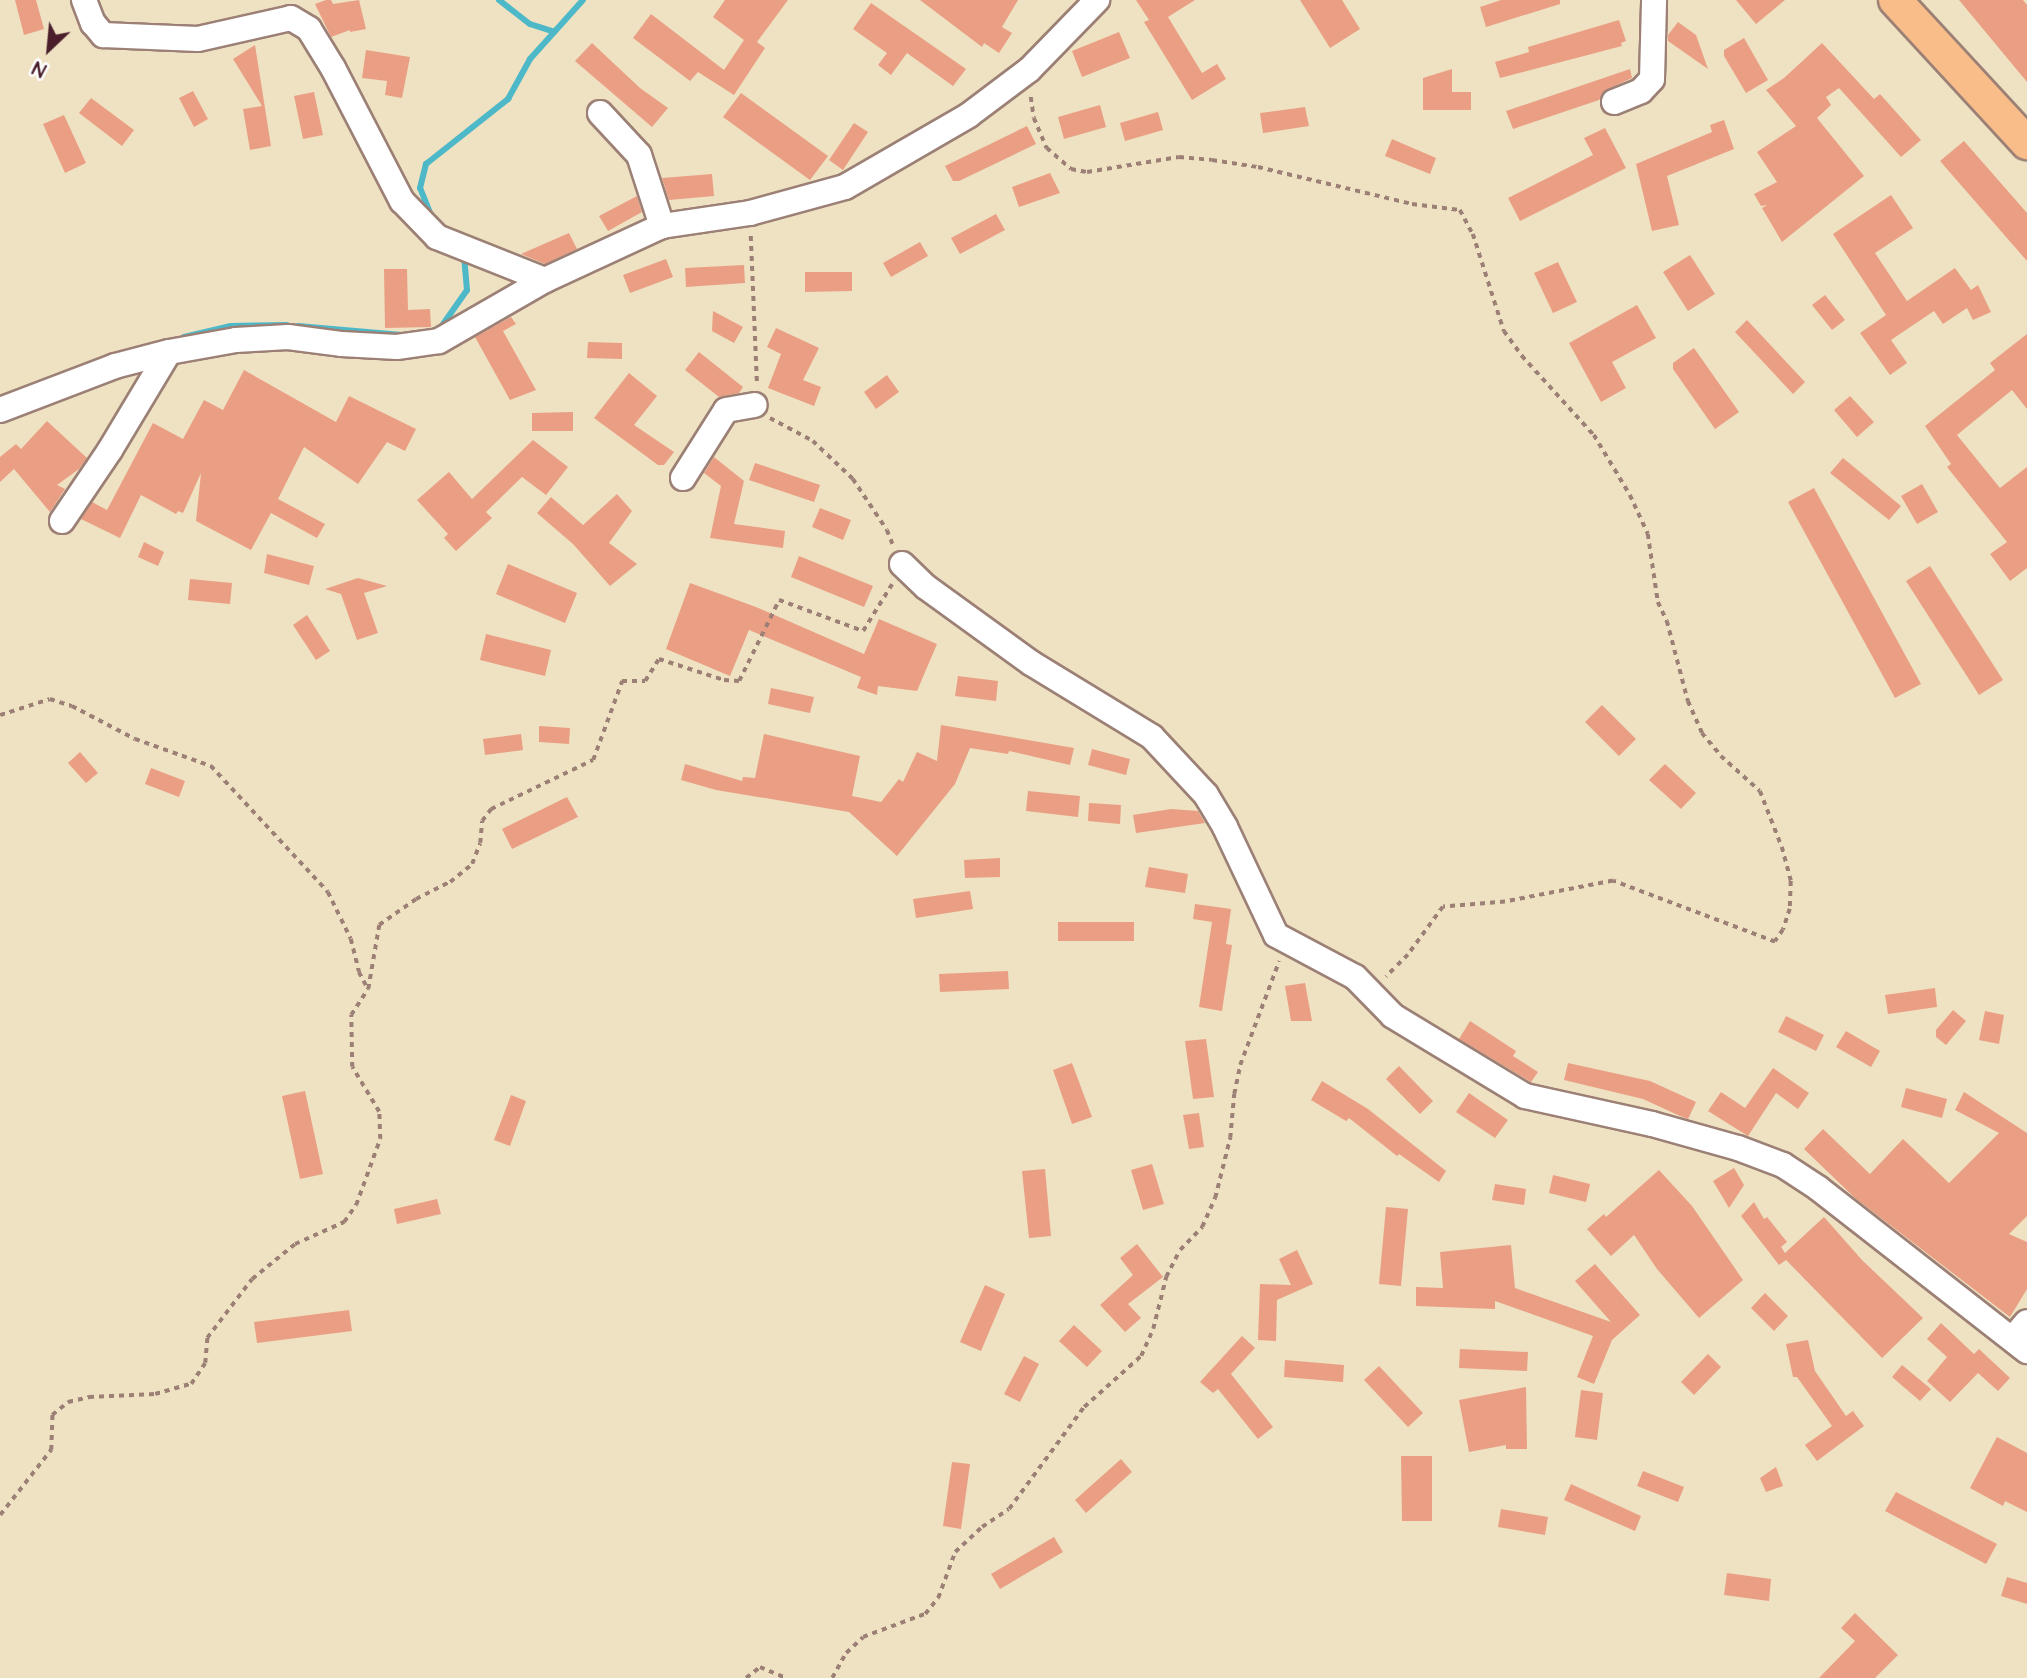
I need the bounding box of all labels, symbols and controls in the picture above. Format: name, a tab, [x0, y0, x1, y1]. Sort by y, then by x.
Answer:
north arrow	[14, 14, 84, 84]
text: N	[28, 54, 51, 83]

